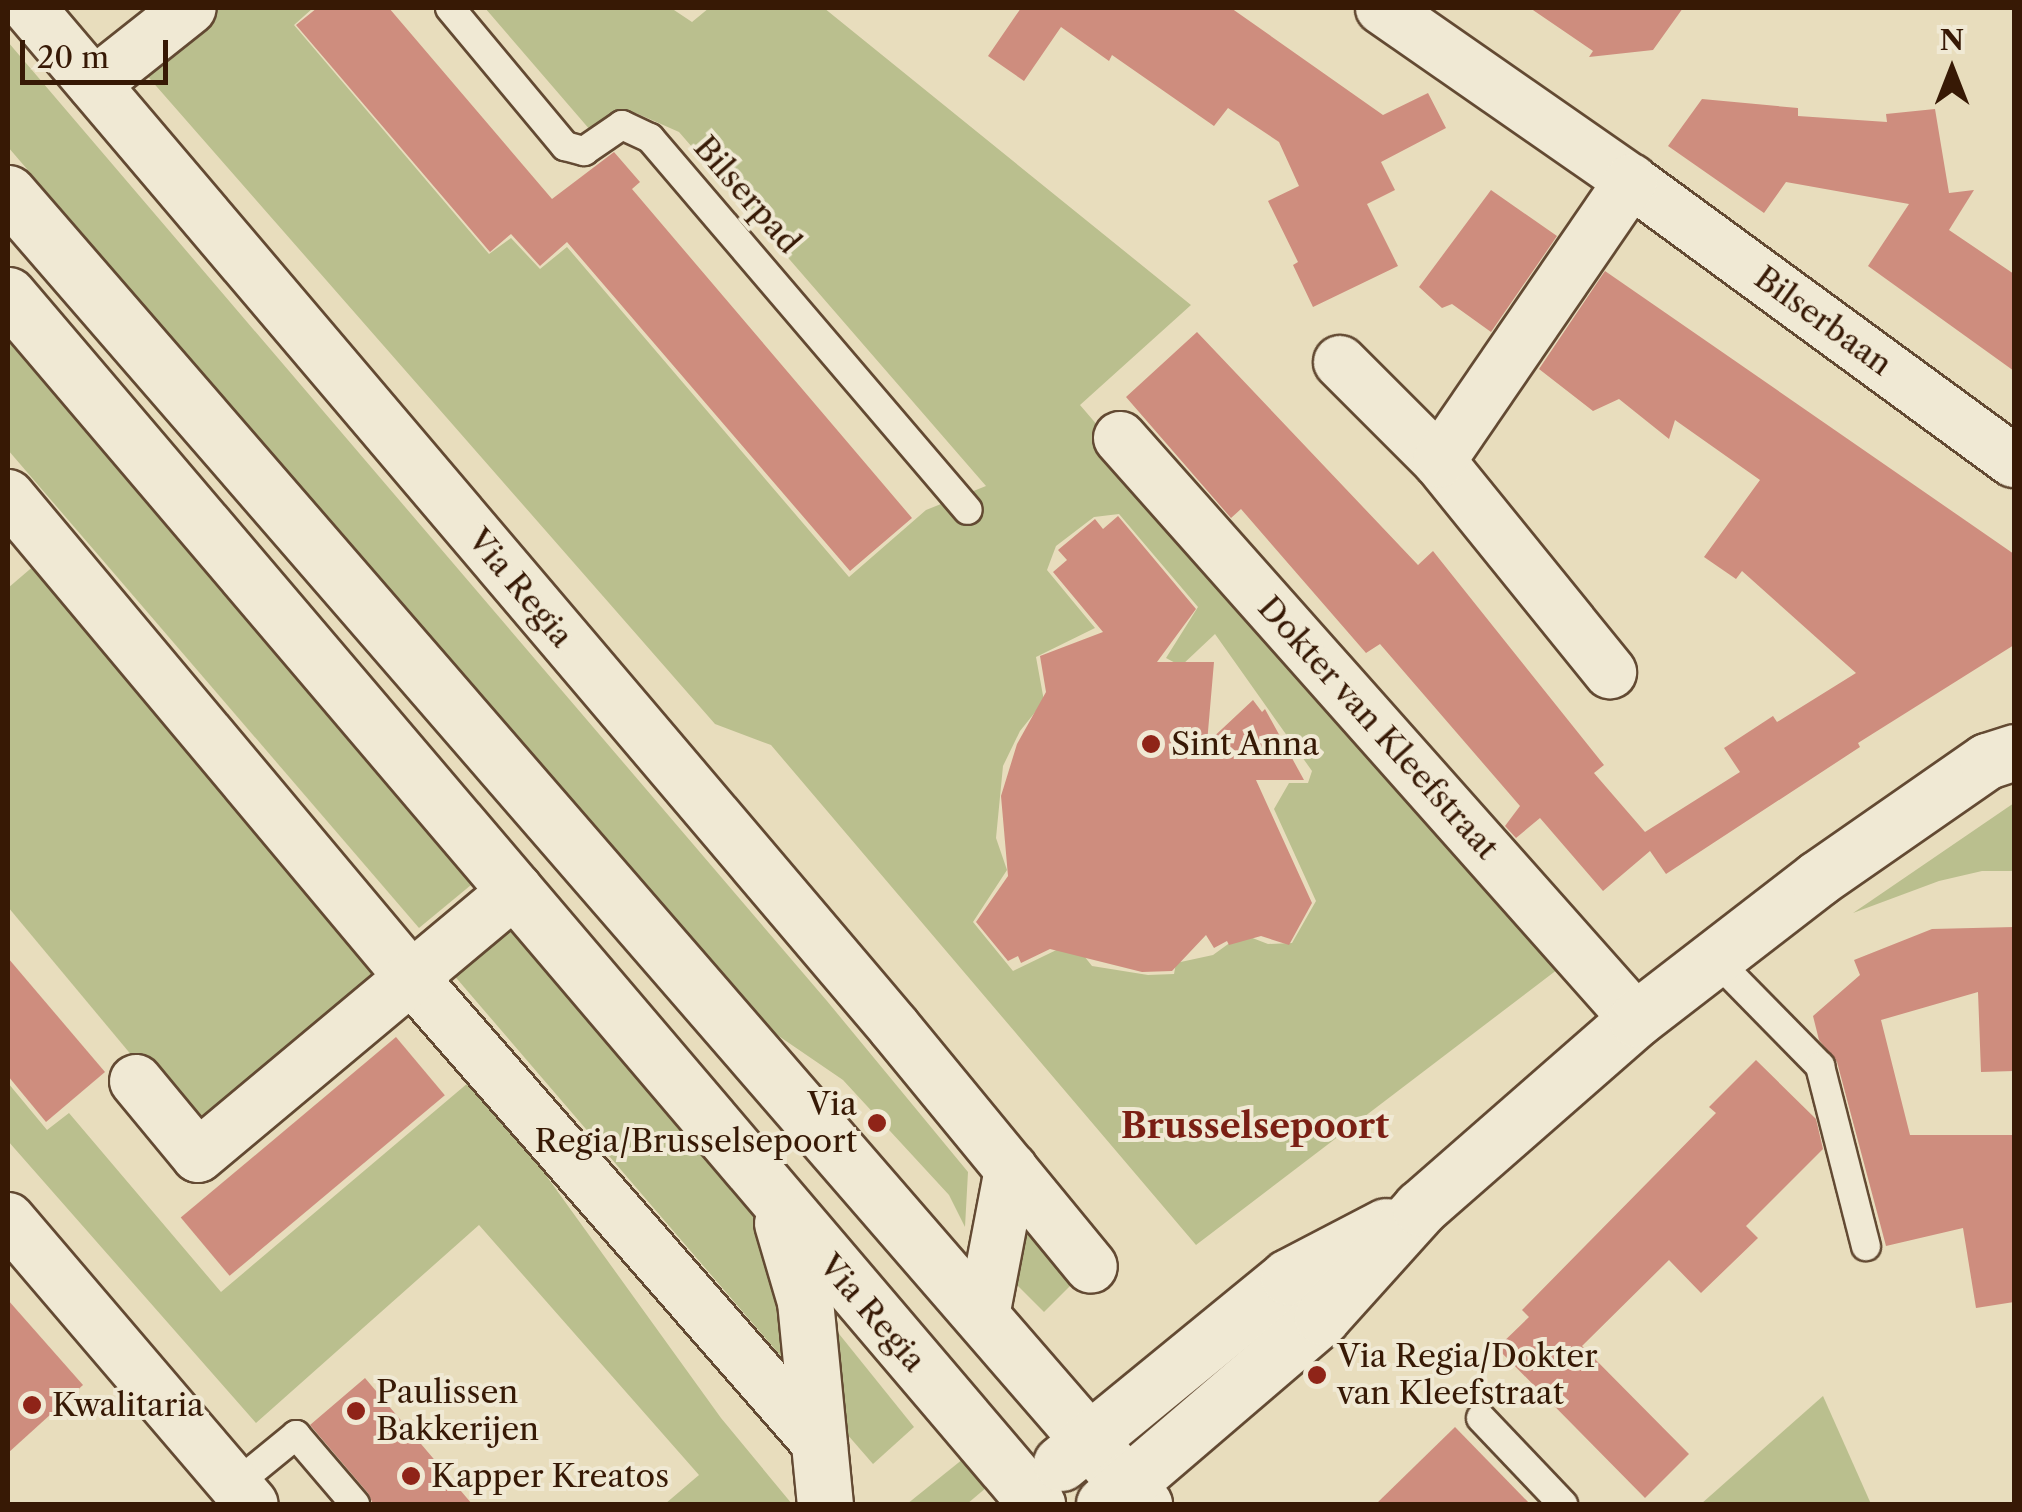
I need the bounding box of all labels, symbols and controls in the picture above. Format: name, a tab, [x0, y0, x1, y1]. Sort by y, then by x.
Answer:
scale bar	[25, 20, 172, 82]
north arrow	[1902, 20, 2002, 120]
text: N	[1940, 23, 1964, 57]
text: 20 m	[37, 39, 109, 76]
street label: Bilserpad	[686, 128, 808, 262]
street label: Bilserbaan	[1747, 258, 1899, 384]
street label: Via Regia	[459, 521, 581, 655]
street label: Dokter van Kleefstraat	[1249, 588, 1507, 868]
place label: Sint Anna	[1171, 725, 1320, 763]
marker: Sint Anna	[1140, 733, 1162, 755]
place label: Via Regia/Brusselsepoort	[534, 1086, 857, 1161]
district label: Brusselsepoort	[1121, 1105, 1389, 1147]
marker: Via Regia/Brusselsepoort	[866, 1112, 888, 1134]
street label: Via Regia	[811, 1246, 933, 1380]
place label: Via Regia/Dokter van Kleefstraat	[1337, 1338, 1598, 1413]
marker: Via Regia/Dokter van Kleefstraat	[1306, 1364, 1328, 1386]
place label: Paulissen Bakkerijen	[376, 1374, 539, 1449]
place label: Kwalitaria	[52, 1386, 204, 1424]
marker: Kwalitaria	[21, 1394, 43, 1416]
marker: Paulissen Bakkerijen	[345, 1400, 367, 1422]
place label: Kapper Kreatos	[431, 1457, 670, 1495]
marker: Kapper Kreatos	[400, 1465, 422, 1487]

